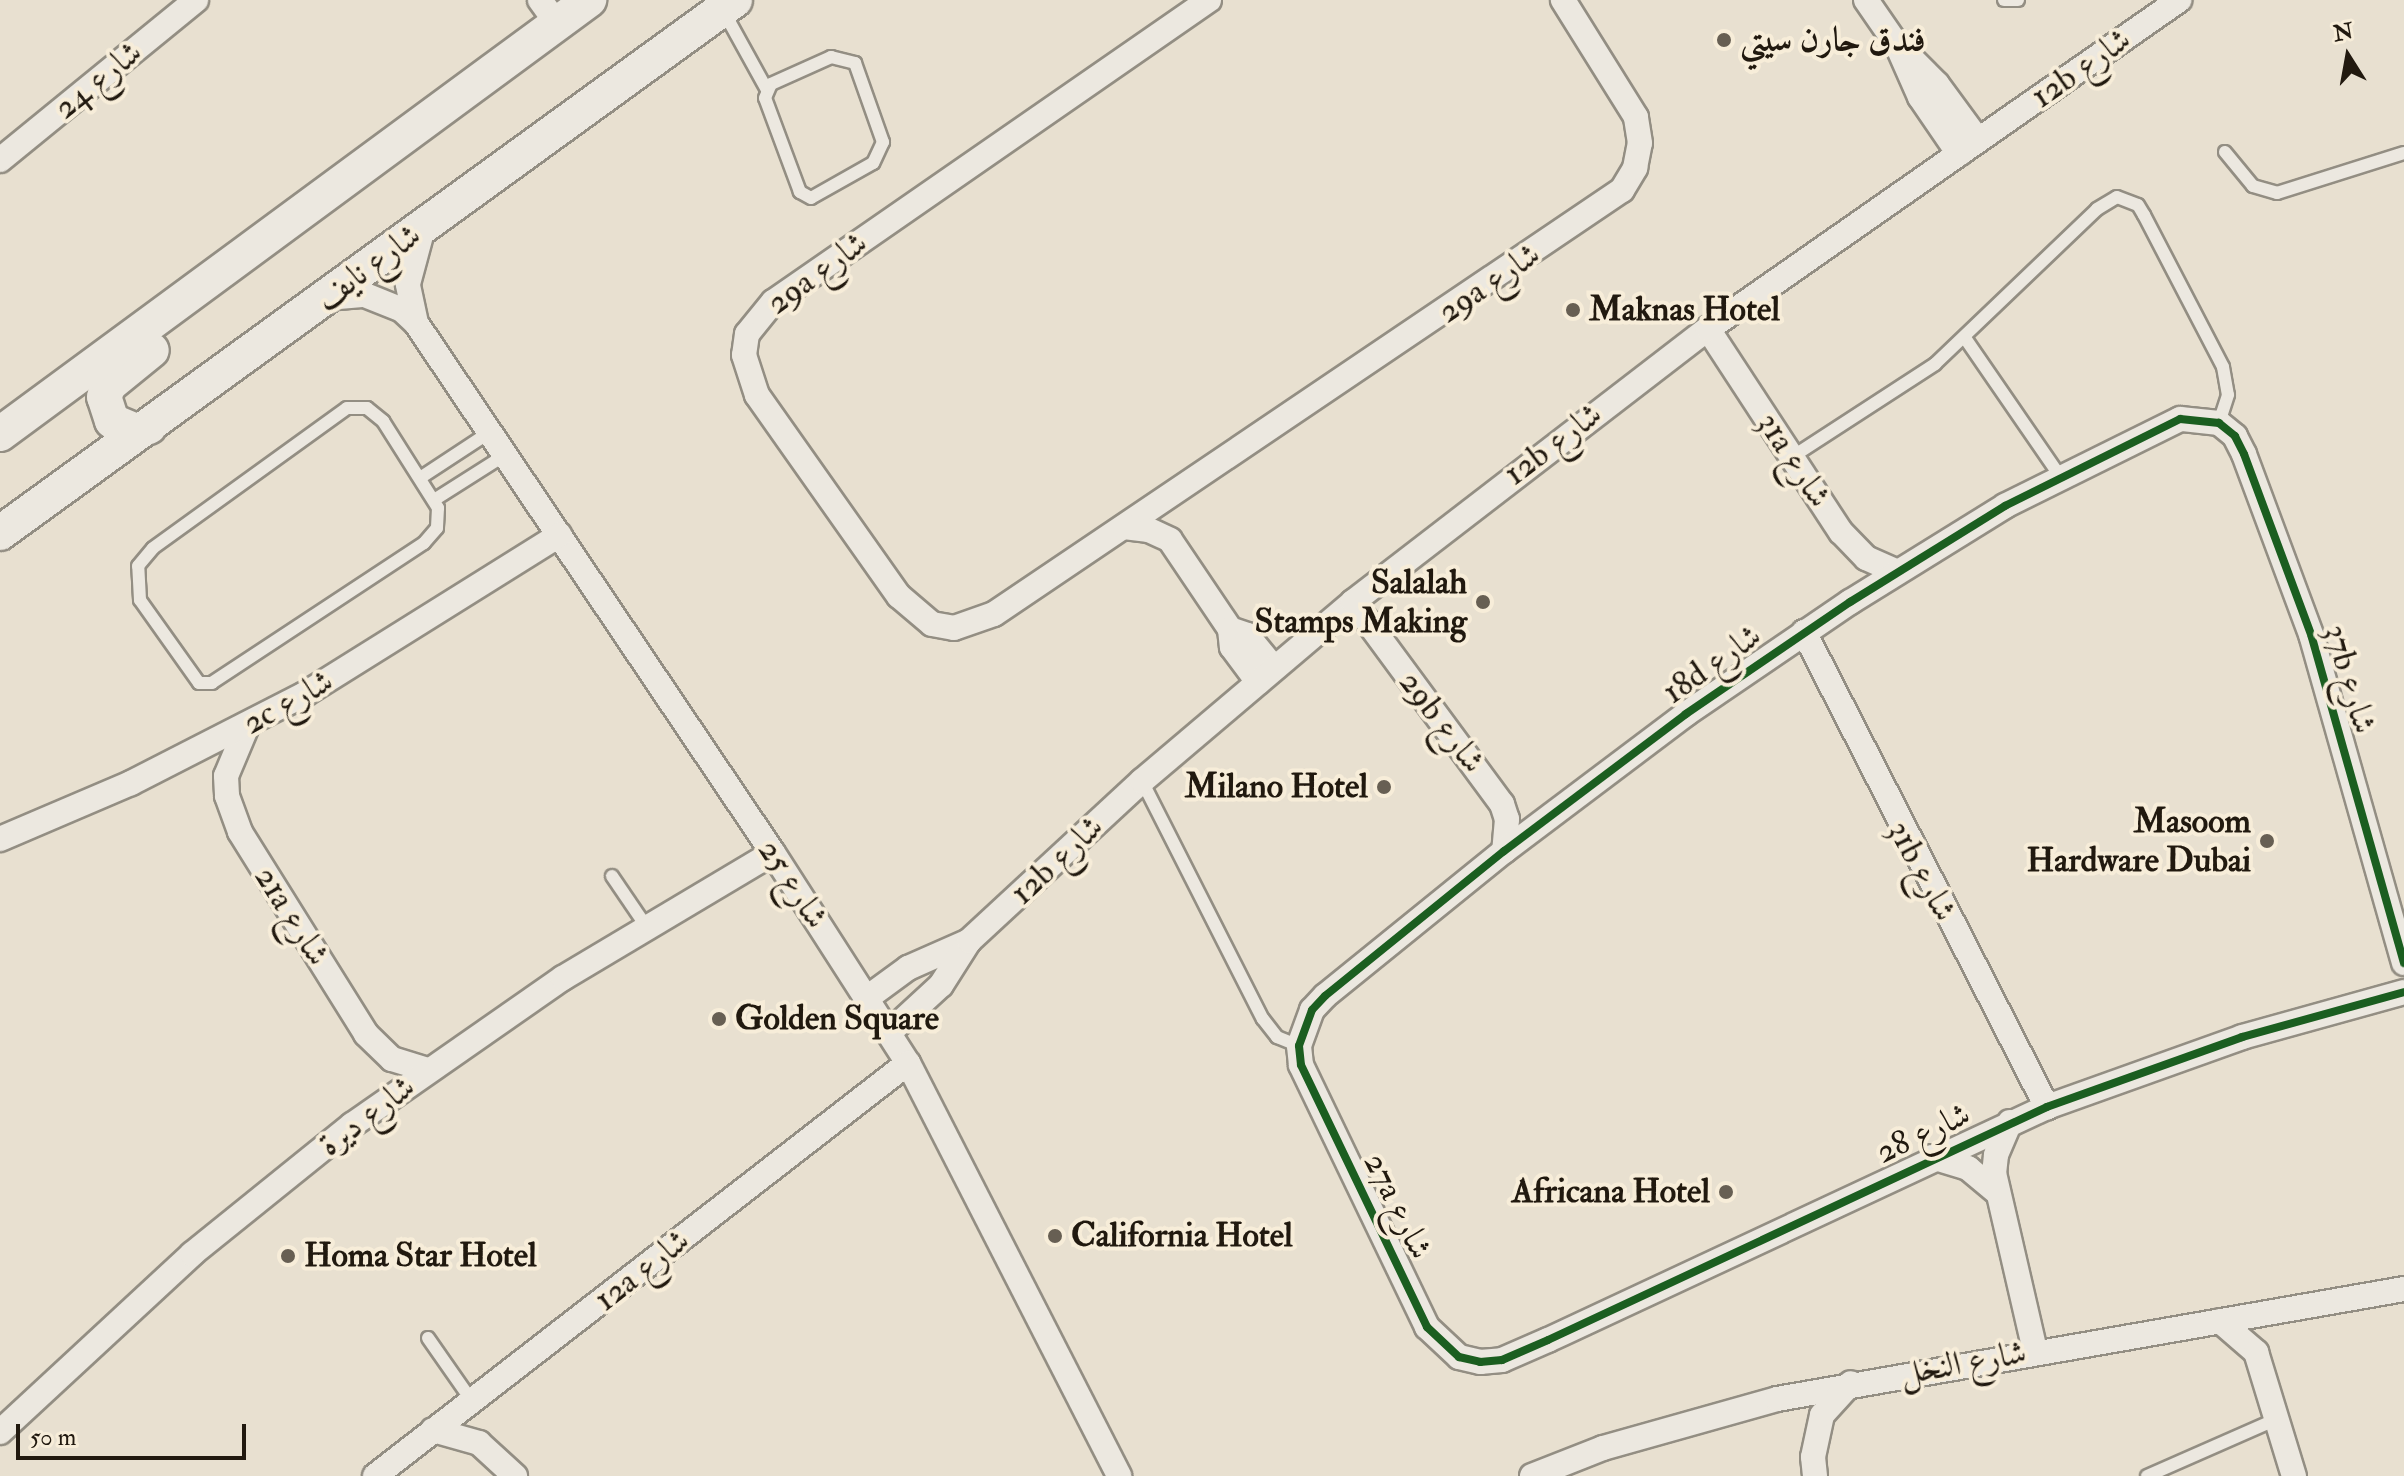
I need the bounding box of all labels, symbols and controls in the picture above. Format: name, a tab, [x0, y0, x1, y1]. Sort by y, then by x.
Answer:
north arrow	[2308, 16, 2388, 96]
text: N	[2331, 17, 2356, 48]
street label: 12b شارع	[2023, 19, 2139, 117]
place label: فندق جارن سيتي	[1740, 20, 1926, 60]
marker: فندق جارن سيتي	[1715, 31, 1733, 49]
street label: شارع 24	[46, 32, 150, 128]
street label: شارع نايف	[307, 215, 429, 319]
street label: 29a شارع	[759, 223, 875, 323]
street label: 29a شارع	[1430, 234, 1548, 332]
place label: Maknas Hotel	[1589, 290, 1780, 330]
marker: Maknas Hotel	[1564, 301, 1582, 319]
street label: 12b شارع	[1496, 394, 1610, 494]
street label: 31a شارع	[1748, 405, 1840, 515]
place label: Salalah Stamps Making	[1255, 562, 1467, 642]
marker: Salalah Stamps Making	[1474, 593, 1492, 611]
street label: 18d شارع	[1655, 615, 1769, 713]
street label: 37b شارع	[2315, 620, 2385, 738]
street label: 2c شارع	[236, 661, 340, 743]
street label: 29b شارع	[1390, 663, 1494, 781]
place label: Milano Hotel	[1185, 767, 1368, 807]
marker: Milano Hotel	[1375, 778, 1393, 796]
place label: Masoom Hardware Dubai	[2026, 801, 2251, 880]
street label: 12b شارع	[1002, 807, 1112, 913]
street label: 31b شارع	[1879, 814, 1965, 928]
street label: شارع 25	[749, 832, 837, 936]
marker: Masoom Hardware Dubai	[2258, 832, 2276, 850]
street label: 21a شارع	[246, 859, 338, 973]
place label: Golden Square	[735, 999, 939, 1039]
marker: Golden Square	[710, 1010, 728, 1028]
street label: شارع ديرة	[311, 1067, 423, 1165]
street label: شارع 28	[1869, 1094, 1977, 1172]
street label: 27a شارع	[1355, 1146, 1441, 1266]
place label: Africana Hotel	[1512, 1172, 1710, 1212]
marker: Africana Hotel	[1717, 1183, 1735, 1201]
place label: California Hotel	[1071, 1216, 1293, 1256]
street label: 12a شارع	[586, 1220, 698, 1320]
marker: California Hotel	[1046, 1227, 1064, 1245]
place label: Homa Star Hotel	[304, 1236, 537, 1276]
marker: Homa Star Hotel	[279, 1247, 297, 1265]
street label: شارع النخل	[1897, 1332, 2029, 1394]
scale bar	[20, 1408, 250, 1458]
text: 50 m	[30, 1422, 76, 1453]

